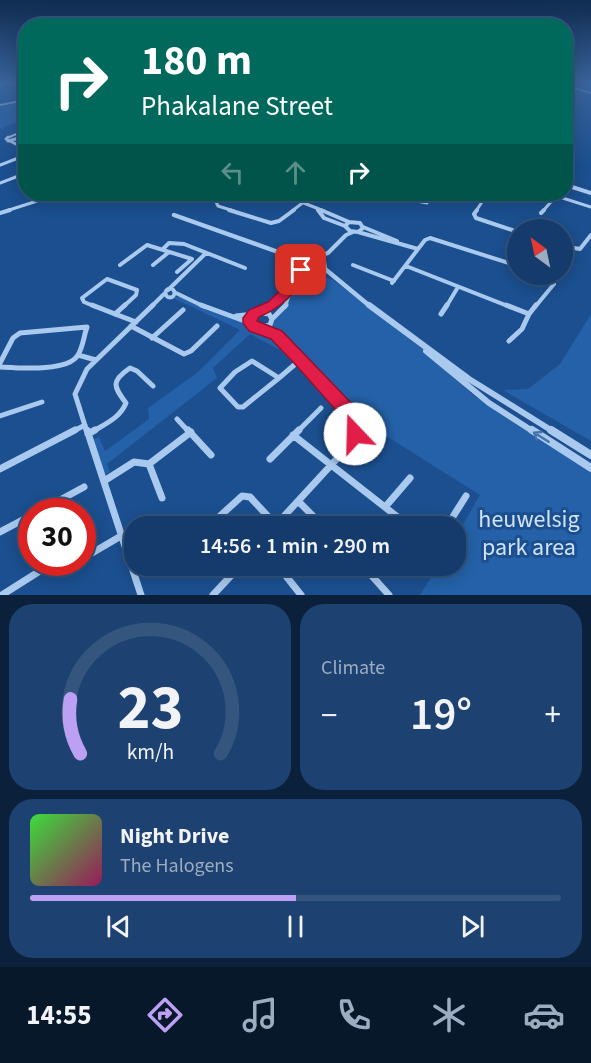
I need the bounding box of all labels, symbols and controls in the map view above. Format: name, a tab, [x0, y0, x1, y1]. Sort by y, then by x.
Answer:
text: 180 m	[141, 31, 252, 91]
icon: right	[42, 42, 120, 120]
text: Phakalane Street	[141, 87, 333, 126]
icon: left	[216, 156, 249, 189]
icon: ahead	[279, 156, 312, 189]
icon: right	[342, 156, 375, 189]
north arrow	[507, 219, 573, 285]
map controls	[507, 219, 573, 285]
pin	[275, 244, 326, 295]
icon: arrive	[284, 253, 317, 286]
position arrow	[323, 402, 387, 466]
one-way arrow	[533, 431, 550, 443]
speed limit sign: 30	[18, 498, 96, 576]
park label: heuwelsig park area	[478, 502, 580, 565]
text: 14:56 · 1 min · 290 m	[200, 530, 390, 562]
text: Climate	[321, 654, 385, 682]
text: 23	[117, 664, 183, 753]
text: 19°	[410, 683, 472, 747]
text: −	[321, 692, 337, 739]
text: +	[545, 692, 561, 739]
text: km/h	[126, 737, 174, 768]
text: Night Drive	[120, 820, 229, 852]
text: The Halogens	[120, 852, 234, 880]
icon: previous	[102, 910, 135, 943]
icon: pause	[279, 910, 312, 943]
icon: next	[456, 910, 489, 943]
icon: directions	[144, 994, 186, 1036]
icon: music	[239, 994, 281, 1036]
icon: phone	[333, 994, 375, 1036]
icon: climate	[428, 994, 470, 1036]
icon: car	[523, 994, 565, 1036]
text: 14:55	[26, 996, 91, 1035]

